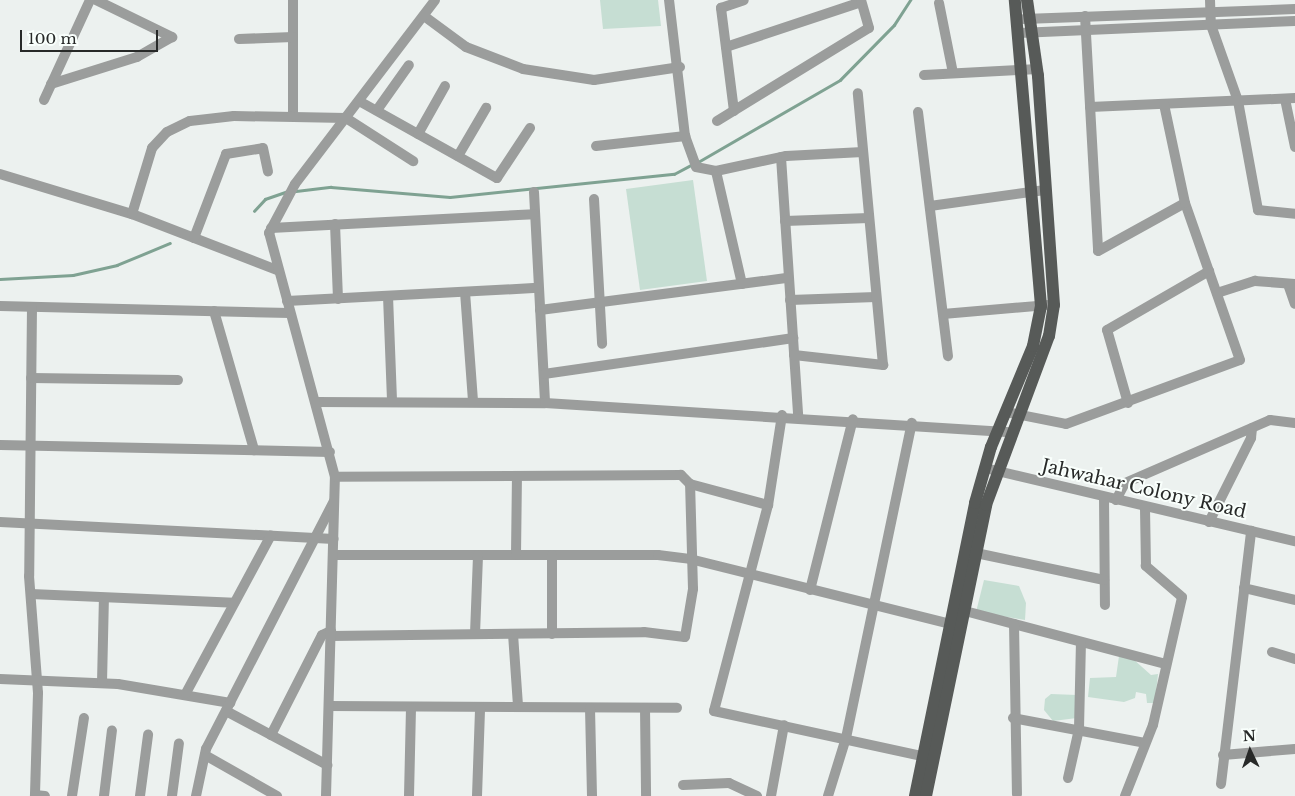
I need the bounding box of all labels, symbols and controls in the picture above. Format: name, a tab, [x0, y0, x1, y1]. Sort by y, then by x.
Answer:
scale bar	[22, 20, 160, 52]
text: 100 m	[28, 29, 77, 48]
street label: Jahwahar Colony Road	[1039, 455, 1249, 523]
north arrow	[1225, 726, 1275, 776]
text: N	[1242, 727, 1256, 745]

